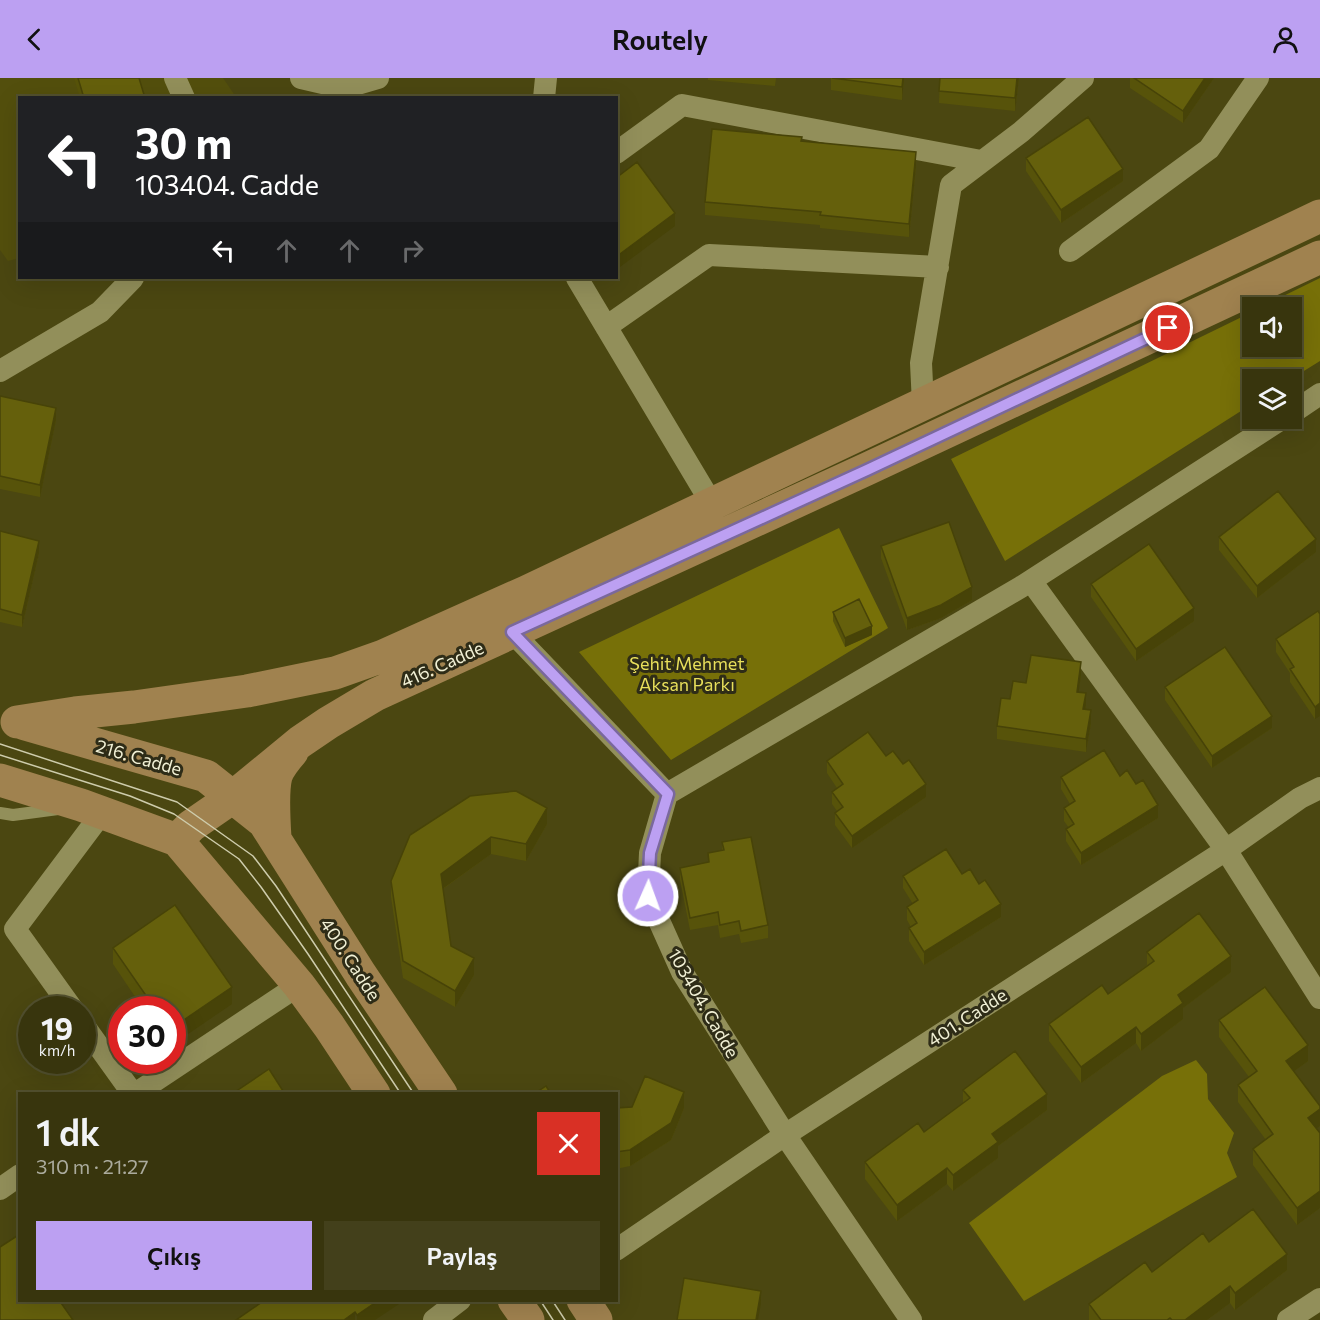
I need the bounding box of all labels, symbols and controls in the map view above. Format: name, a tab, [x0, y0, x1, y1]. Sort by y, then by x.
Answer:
icon: back	[18, 23, 51, 56]
text: Routely	[612, 23, 708, 56]
icon: person	[1269, 23, 1302, 56]
text: 30 m	[135, 116, 232, 168]
icon: left	[36, 120, 114, 198]
text: 103404. Cadde	[135, 168, 319, 201]
icon: left	[207, 234, 240, 267]
icon: ahead	[270, 234, 303, 267]
icon: ahead	[333, 234, 366, 267]
icon: right	[396, 234, 429, 267]
map controls	[1242, 297, 1302, 429]
button: sound	[1242, 297, 1302, 357]
pin	[1142, 302, 1193, 353]
icon: arrive	[1151, 311, 1184, 344]
button: layers	[1242, 369, 1302, 429]
street label: 416. Cadde	[397, 636, 487, 692]
park label: Şehit Mehmet Aksan Parkı	[629, 652, 745, 695]
street label: 216. Cadde	[94, 734, 184, 780]
position arrow	[616, 864, 680, 928]
street label: 400. Cadde	[316, 914, 386, 1004]
street label: 103404. Cadde	[664, 944, 744, 1062]
street label: 401. Cadde	[923, 983, 1011, 1051]
speed limit sign: 30	[108, 996, 186, 1074]
text: 19	[41, 1009, 73, 1046]
text: km/h	[39, 1041, 75, 1059]
text: 1 dk	[36, 1109, 100, 1153]
button: close	[537, 1112, 600, 1175]
text: 310 m · 21:27	[36, 1154, 149, 1178]
button: Çıkış	[36, 1221, 312, 1290]
button: Paylaş	[324, 1221, 600, 1290]

